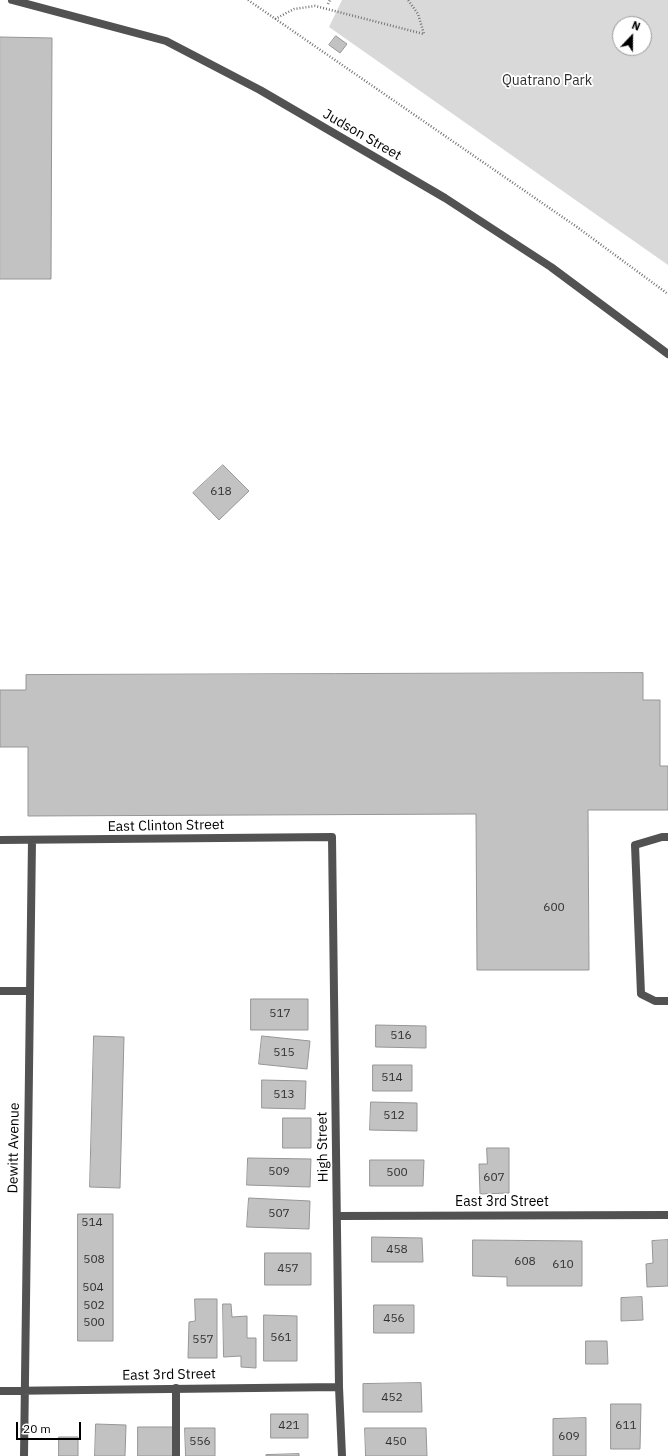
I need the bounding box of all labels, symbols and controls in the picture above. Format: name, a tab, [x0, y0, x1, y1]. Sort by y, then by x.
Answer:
north arrow	[612, 16, 652, 56]
text: N	[630, 18, 642, 34]
park label: Quatrano Park	[502, 73, 592, 89]
street label: Judson Street	[320, 106, 404, 164]
house number: 618	[210, 485, 232, 499]
street label: East Clinton Street	[107, 817, 225, 835]
house number: 600	[543, 901, 565, 915]
house number: 517	[269, 1007, 291, 1021]
house number: 516	[390, 1029, 412, 1043]
house number: 515	[273, 1046, 295, 1060]
house number: 514	[381, 1071, 403, 1085]
house number: 513	[273, 1088, 295, 1102]
street label: Dewitt Avenue	[5, 1102, 23, 1194]
house number: 512	[383, 1109, 405, 1123]
street label: High Street	[314, 1112, 332, 1182]
house number: 509	[268, 1165, 290, 1179]
house number: 500	[386, 1166, 408, 1180]
house number: 607	[483, 1171, 505, 1185]
street label: East 3rd Street	[455, 1194, 549, 1210]
house number: 507	[268, 1207, 290, 1221]
house number: 514	[81, 1216, 103, 1230]
house number: 458	[386, 1243, 408, 1257]
house number: 508	[83, 1253, 105, 1267]
house number: 608	[514, 1255, 536, 1269]
house number: 610	[552, 1258, 574, 1272]
house number: 457	[277, 1262, 299, 1276]
house number: 504	[82, 1281, 104, 1295]
house number: 502	[83, 1299, 105, 1313]
house number: 456	[383, 1312, 405, 1326]
house number: 500	[83, 1316, 105, 1330]
house number: 561	[270, 1331, 292, 1345]
house number: 557	[192, 1333, 214, 1347]
street label: East 3rd Street	[122, 1366, 216, 1384]
house number: 452	[381, 1391, 403, 1405]
scale bar	[18, 1414, 83, 1440]
house number: 421	[278, 1419, 300, 1433]
house number: 611	[615, 1419, 637, 1433]
text: 20 m	[23, 1421, 51, 1436]
house number: 609	[558, 1430, 580, 1444]
house number: 556	[189, 1435, 211, 1449]
house number: 450	[385, 1435, 407, 1449]

